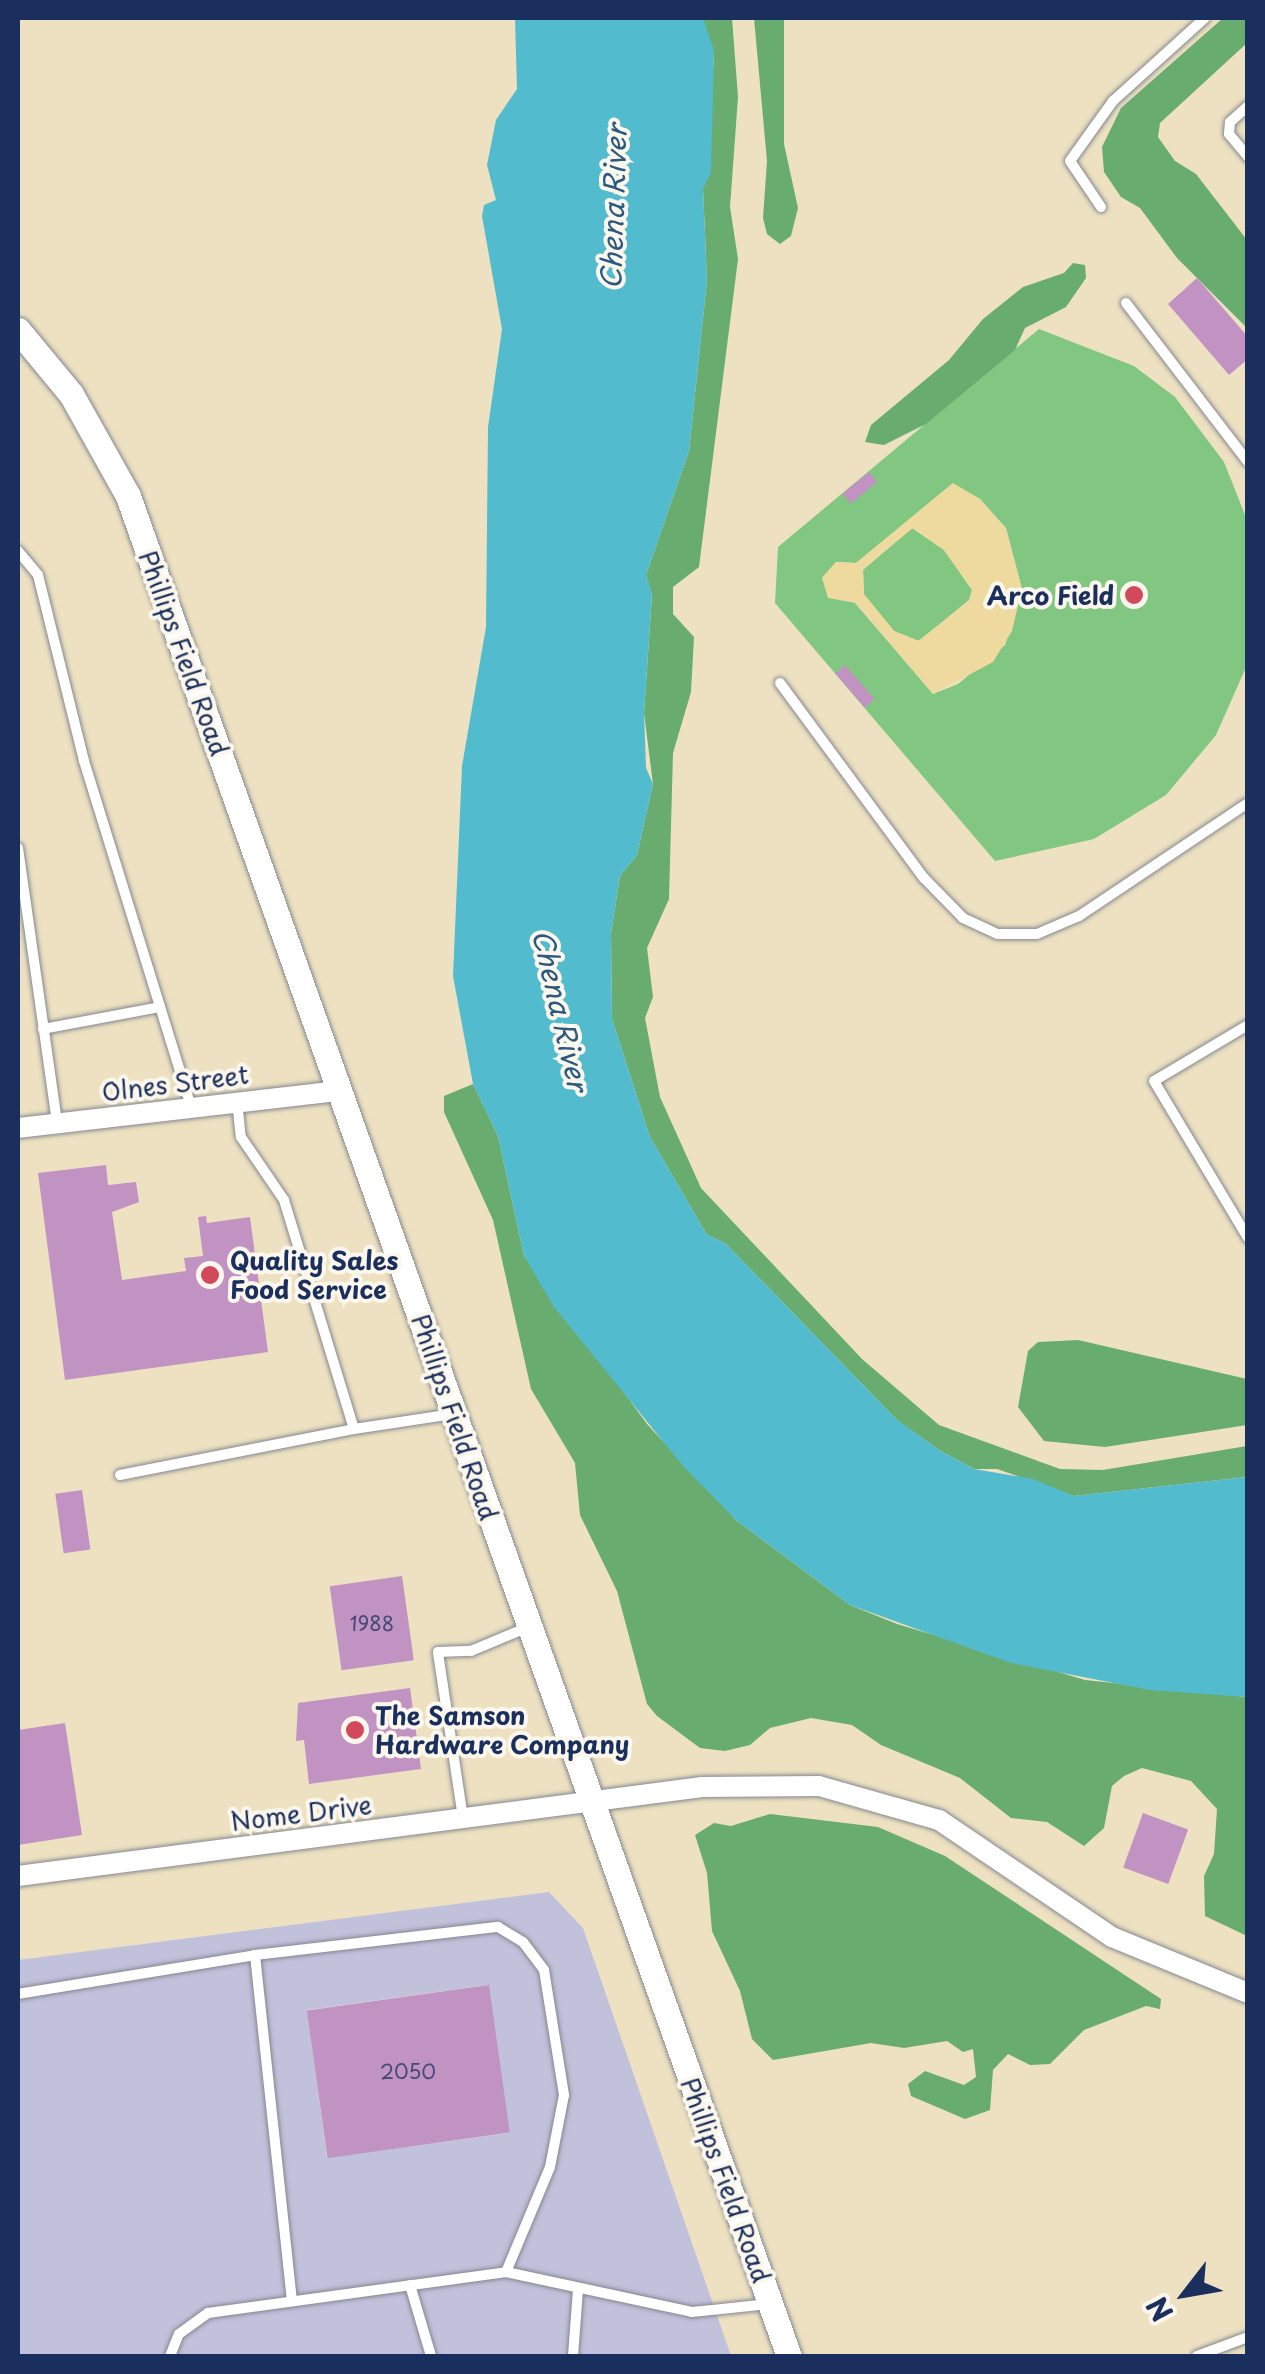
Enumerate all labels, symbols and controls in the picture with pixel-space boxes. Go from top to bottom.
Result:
water label: Chena River [593,125,633,289]
street label: Phillips Field Road [133,546,235,760]
place label: Arco Field [986,580,1114,610]
marker: Arco Field [1123,584,1145,606]
water label: Chena River [526,927,596,1093]
street label: Olnes Street [99,1059,251,1107]
place label: Quality Sales Food Service [230,1246,399,1305]
marker: Quality Sales Food Service [199,1264,221,1286]
street label: Phillips Field Road [406,1310,504,1524]
house number: 1988 [350,1611,394,1635]
place label: The Samson Hardware Company [375,1701,630,1760]
marker: The Samson Hardware Company [344,1719,366,1741]
street label: Nome Drive [228,1789,374,1837]
house number: 2050 [380,2059,436,2083]
street label: Phillips Field Road [675,2073,777,2287]
north arrow [1135,2244,1235,2344]
text: N [1135,2289,1183,2330]

